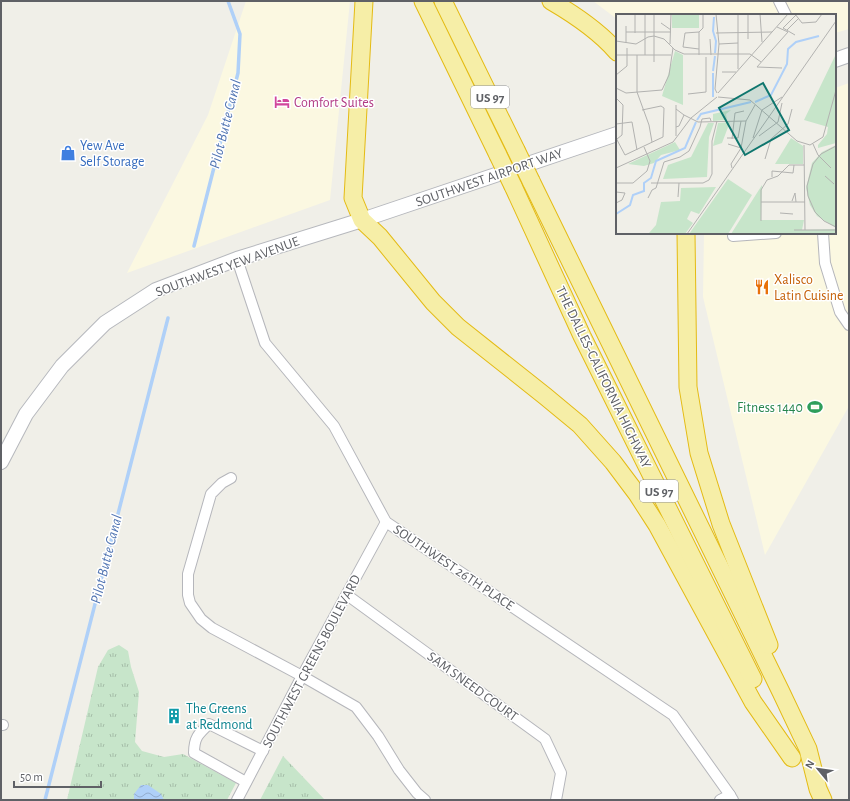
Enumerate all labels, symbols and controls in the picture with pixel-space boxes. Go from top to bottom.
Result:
inset map [616,14,836,234]
water label: Pilot Butte Canal [207,78,244,170]
road number: US 97 [471,86,509,108]
hotel icon: Comfort Suites [273,93,291,111]
place label: Comfort Suites [294,96,374,110]
place label: Yew Ave Self Storage [80,139,145,169]
shop icon: Yew Ave Self Storage [59,144,77,162]
street label: SOUTHWEST AIRPORT WAY [414,146,565,210]
street label: SOUTHWEST YEW AVENUE [154,234,301,299]
place label: Xalisco Latin Cuisine [774,273,844,303]
restaurant icon: Xalisco Latin Cuisine [753,278,771,296]
street label: THE DALLES-CALIFORNIA HIGHWAY [553,284,654,471]
sports icon: Fitness 1440 [806,398,824,416]
place label: Fitness 1440 [737,401,803,415]
road number: US 97 [640,480,678,502]
water label: Pilot Butte Canal [88,513,125,605]
street label: SOUTHWEST 26TH PLACE [391,522,516,613]
street label: SOUTHWEST GREENS BOULEVARD [260,573,364,750]
street label: SAM SNEED COURT [425,649,520,724]
place label: The Greens at Redmond [186,702,253,732]
building icon: The Greens at Redmond [165,707,183,725]
north arrow [798,749,838,789]
text: N [803,758,816,770]
scale bar [14,763,101,789]
text: 50 m [20,771,43,783]

